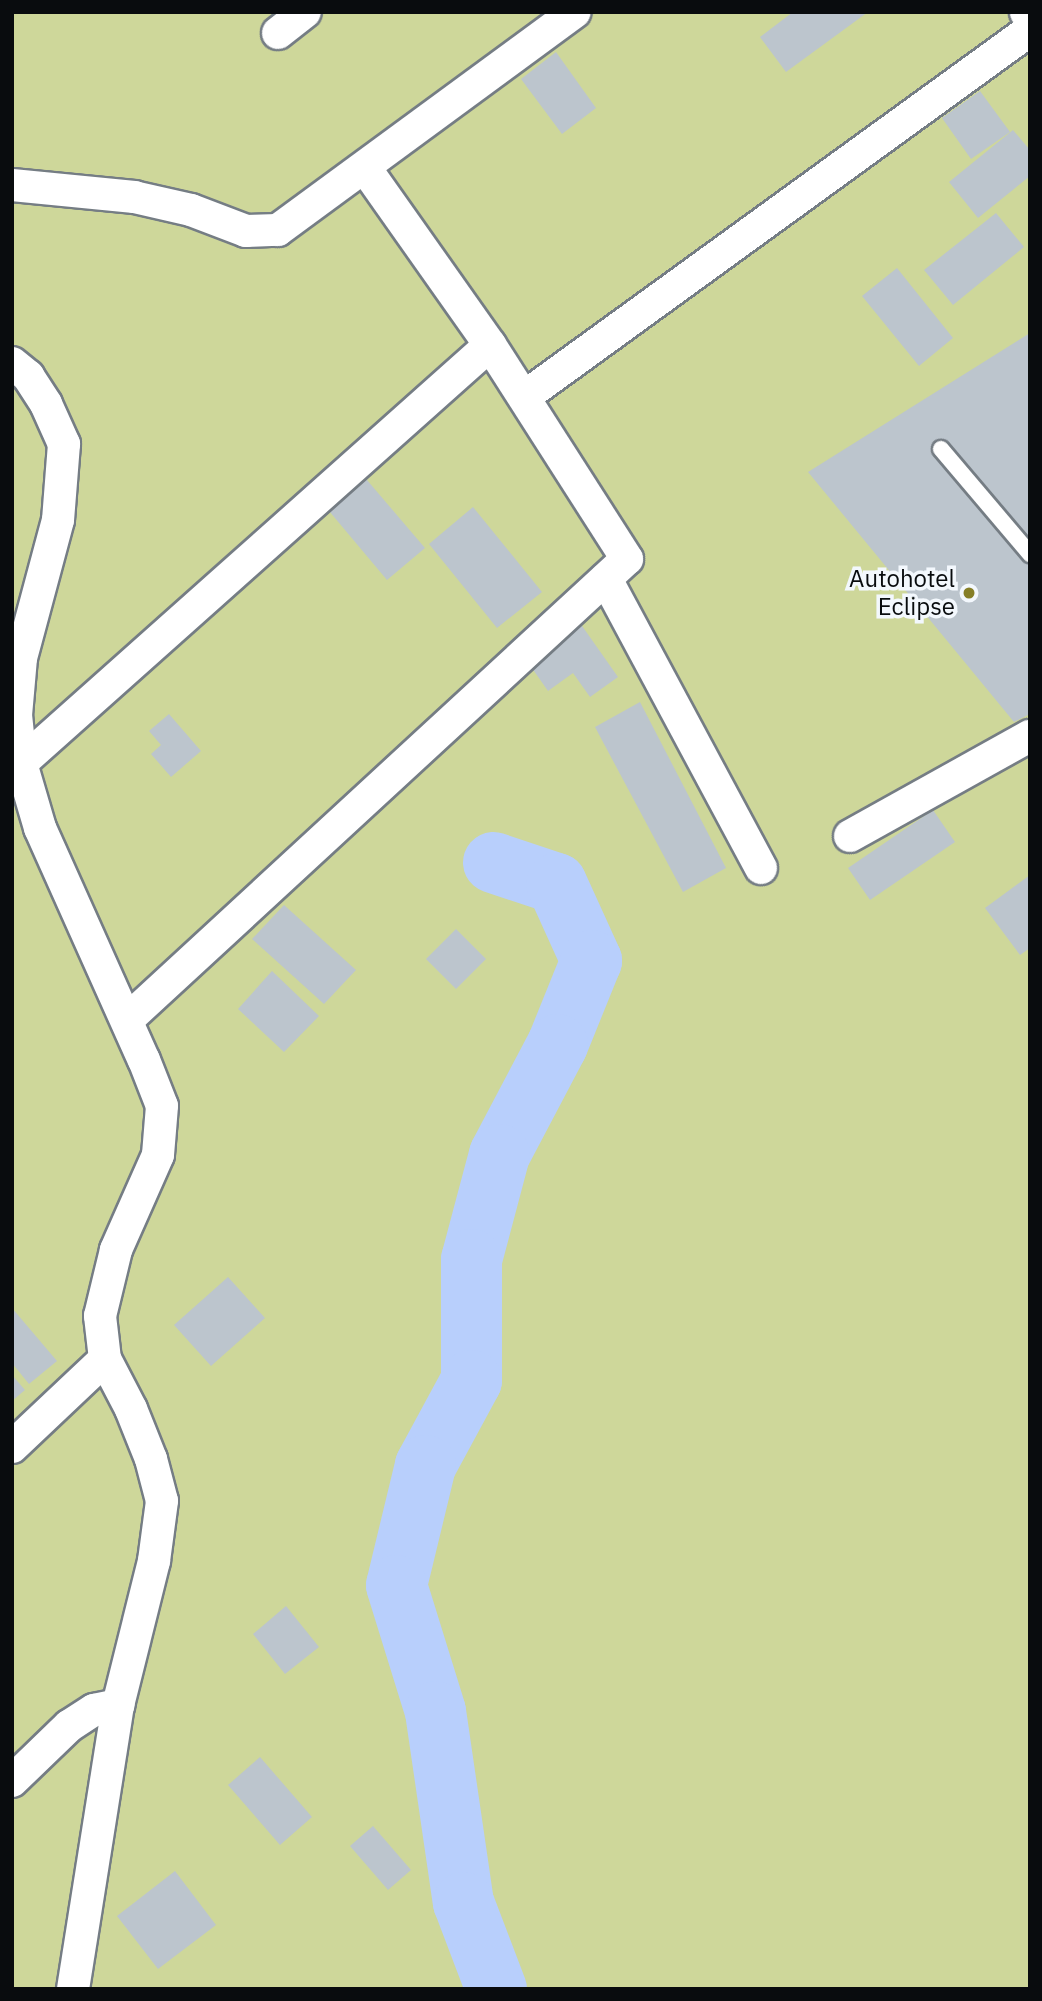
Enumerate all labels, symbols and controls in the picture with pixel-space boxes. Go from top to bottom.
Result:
place label: Autohotel Eclipse [849,565,955,621]
marker: Autohotel Eclipse [961,585,977,601]

